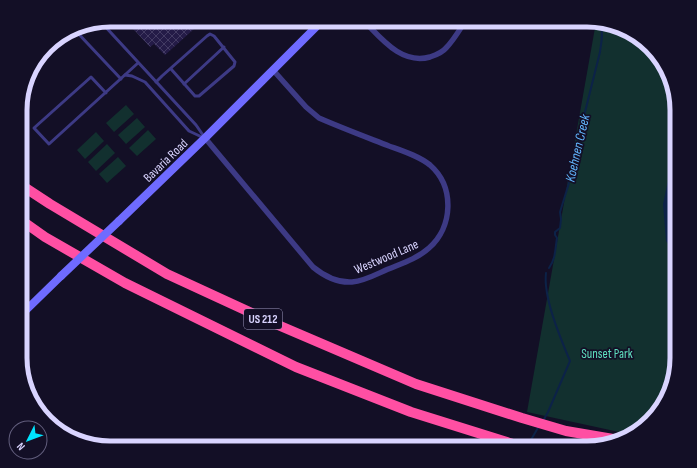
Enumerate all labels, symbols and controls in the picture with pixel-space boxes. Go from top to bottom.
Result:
water label: Koehnen Creek [561,112,594,184]
street label: Bavaria Road [140,136,191,186]
street label: Westwood Lane [352,236,421,278]
road number: US 212 [244,309,282,329]
park label: Sunset Park [581,346,633,362]
north arrow [8,420,48,460]
text: N [14,440,28,453]

